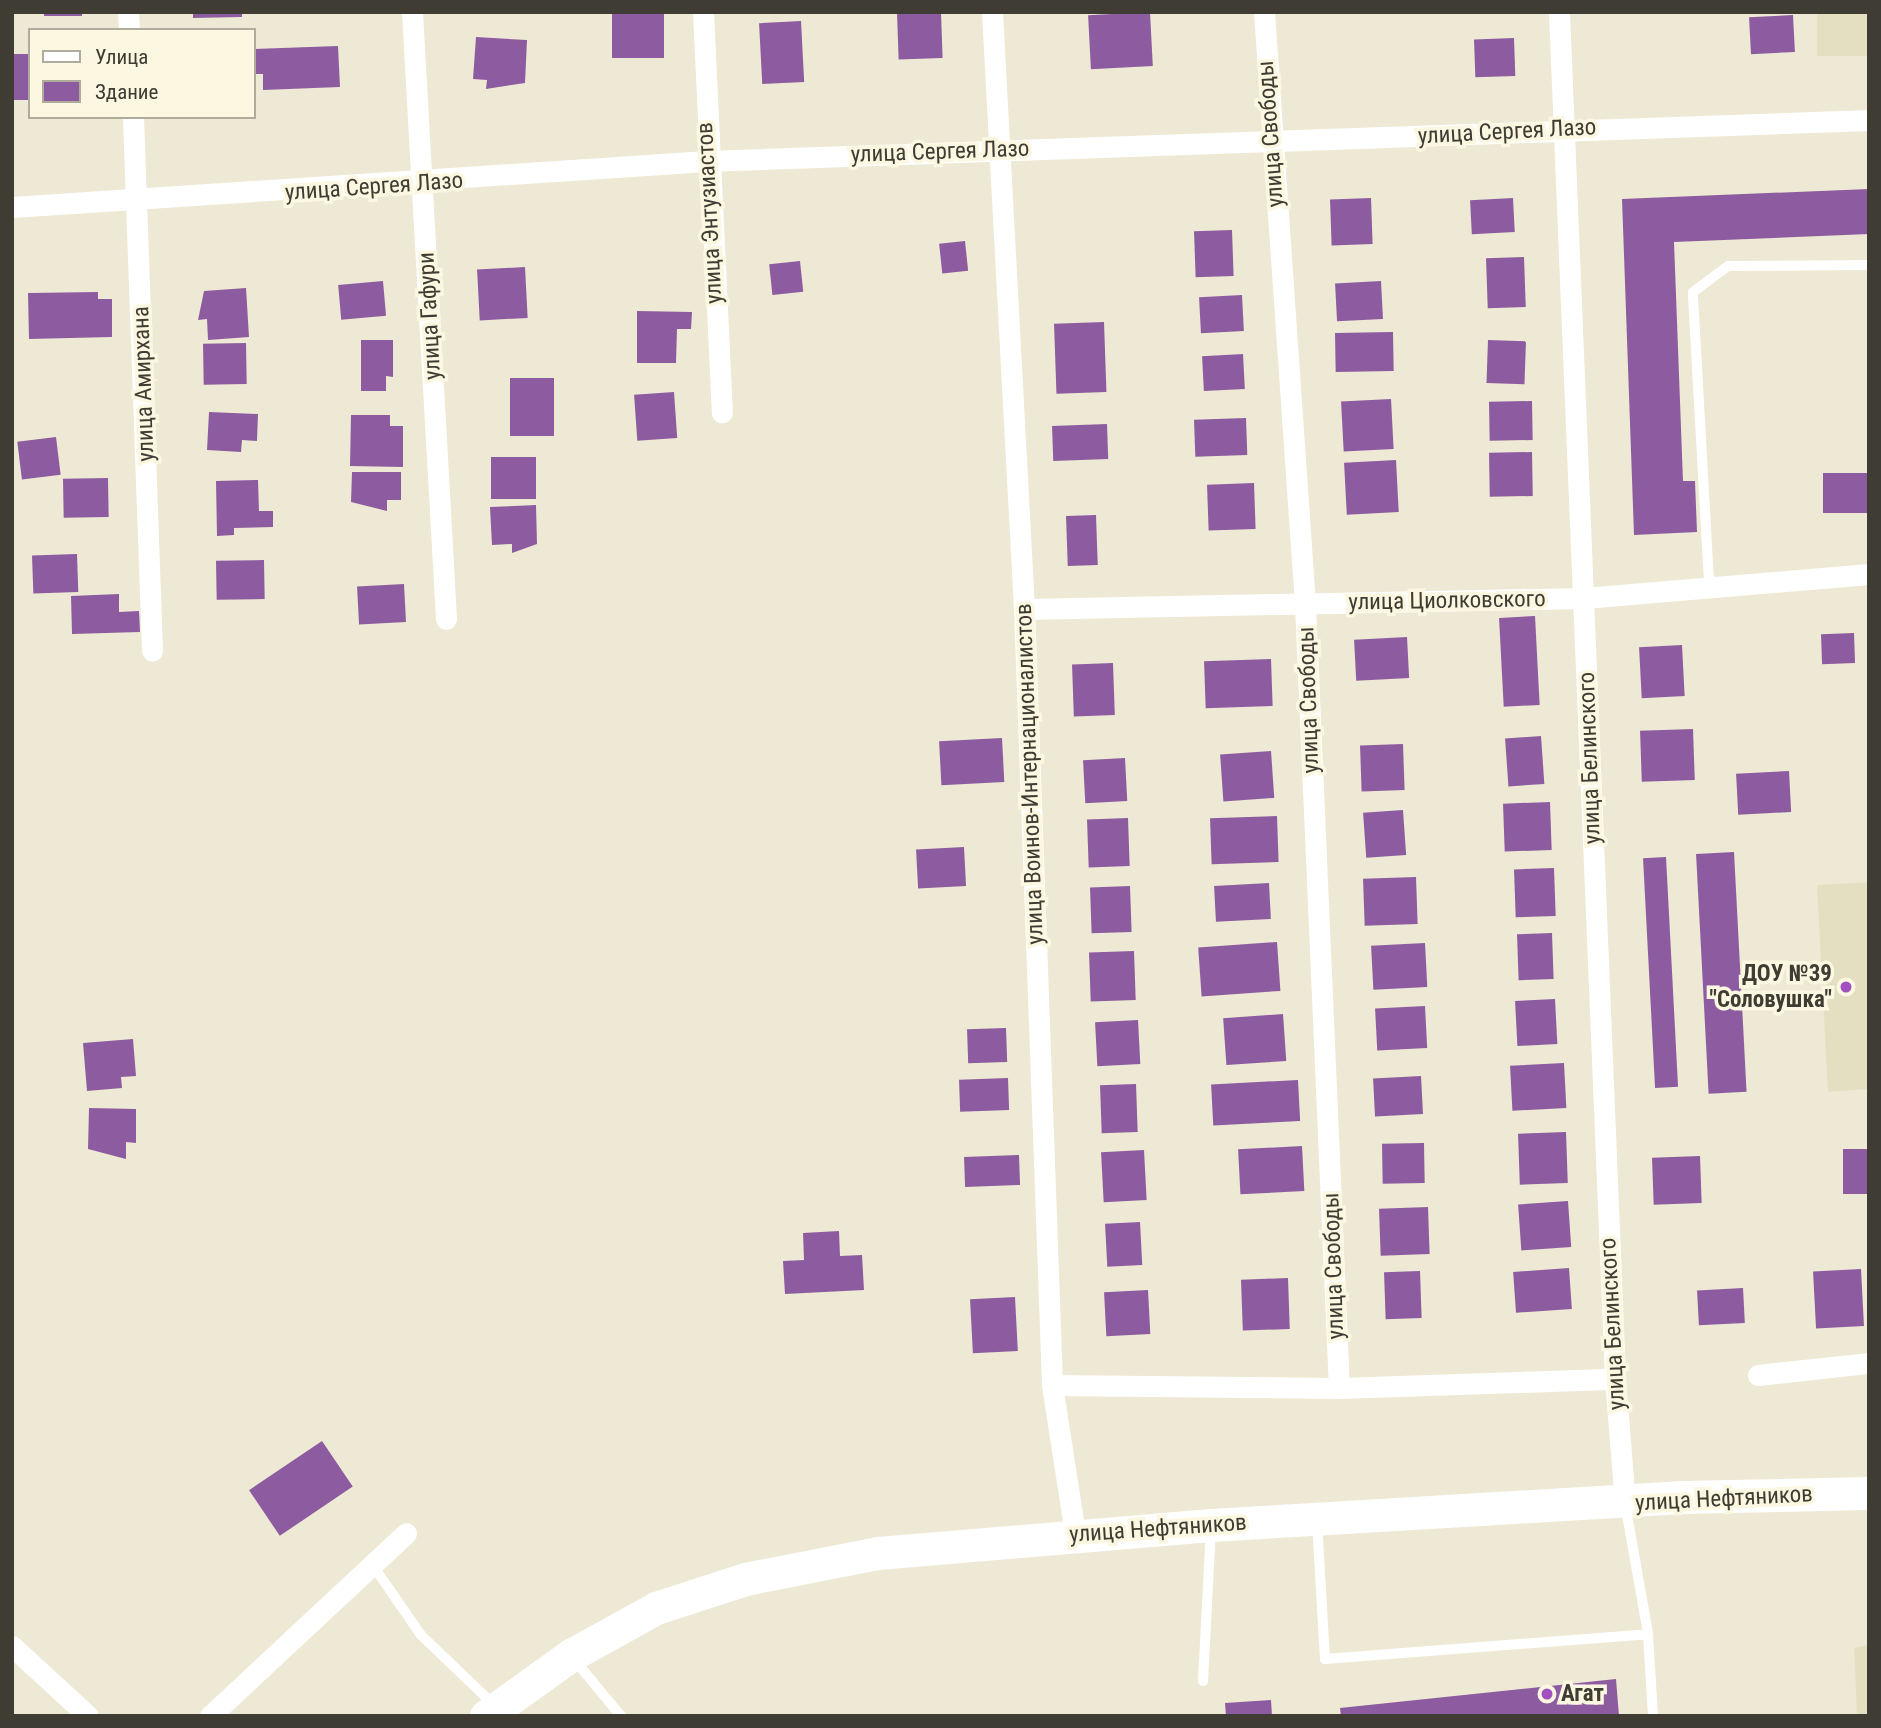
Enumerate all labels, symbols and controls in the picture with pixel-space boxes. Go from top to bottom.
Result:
legend [28,28,256,119]
text: Улица [95,45,148,69]
street label: улица Свободы [1252,60,1290,208]
text: Здание [95,80,158,104]
street label: улица Сергея Лазо [1417,114,1597,150]
street label: улица Энтузиастов [691,122,729,304]
street label: улица Сергея Лазо [850,135,1030,169]
street label: улица Сергея Лазо [284,167,464,207]
street label: улица Гафури [413,251,447,381]
street label: улица Амирхана [127,306,161,462]
street label: улица Циолковского [1348,585,1546,617]
street label: улица Воинов-Интернационалистов [1010,603,1050,945]
street label: улица Свободы [1293,626,1325,774]
street label: улица Белинского [1573,671,1607,845]
place label: ДОУ №39 "Соловушка" [1710,960,1832,1014]
marker: ДОУ №39 "Соловушка" [1838,979,1854,995]
street label: улица Свободы [1318,1192,1350,1340]
street label: улица Белинского [1595,1237,1631,1411]
street label: улица Нефтяников [1635,1481,1813,1517]
street label: улица Нефтяников [1068,1509,1248,1549]
place label: Агат [1561,1680,1604,1708]
marker: Агат [1539,1686,1555,1702]

